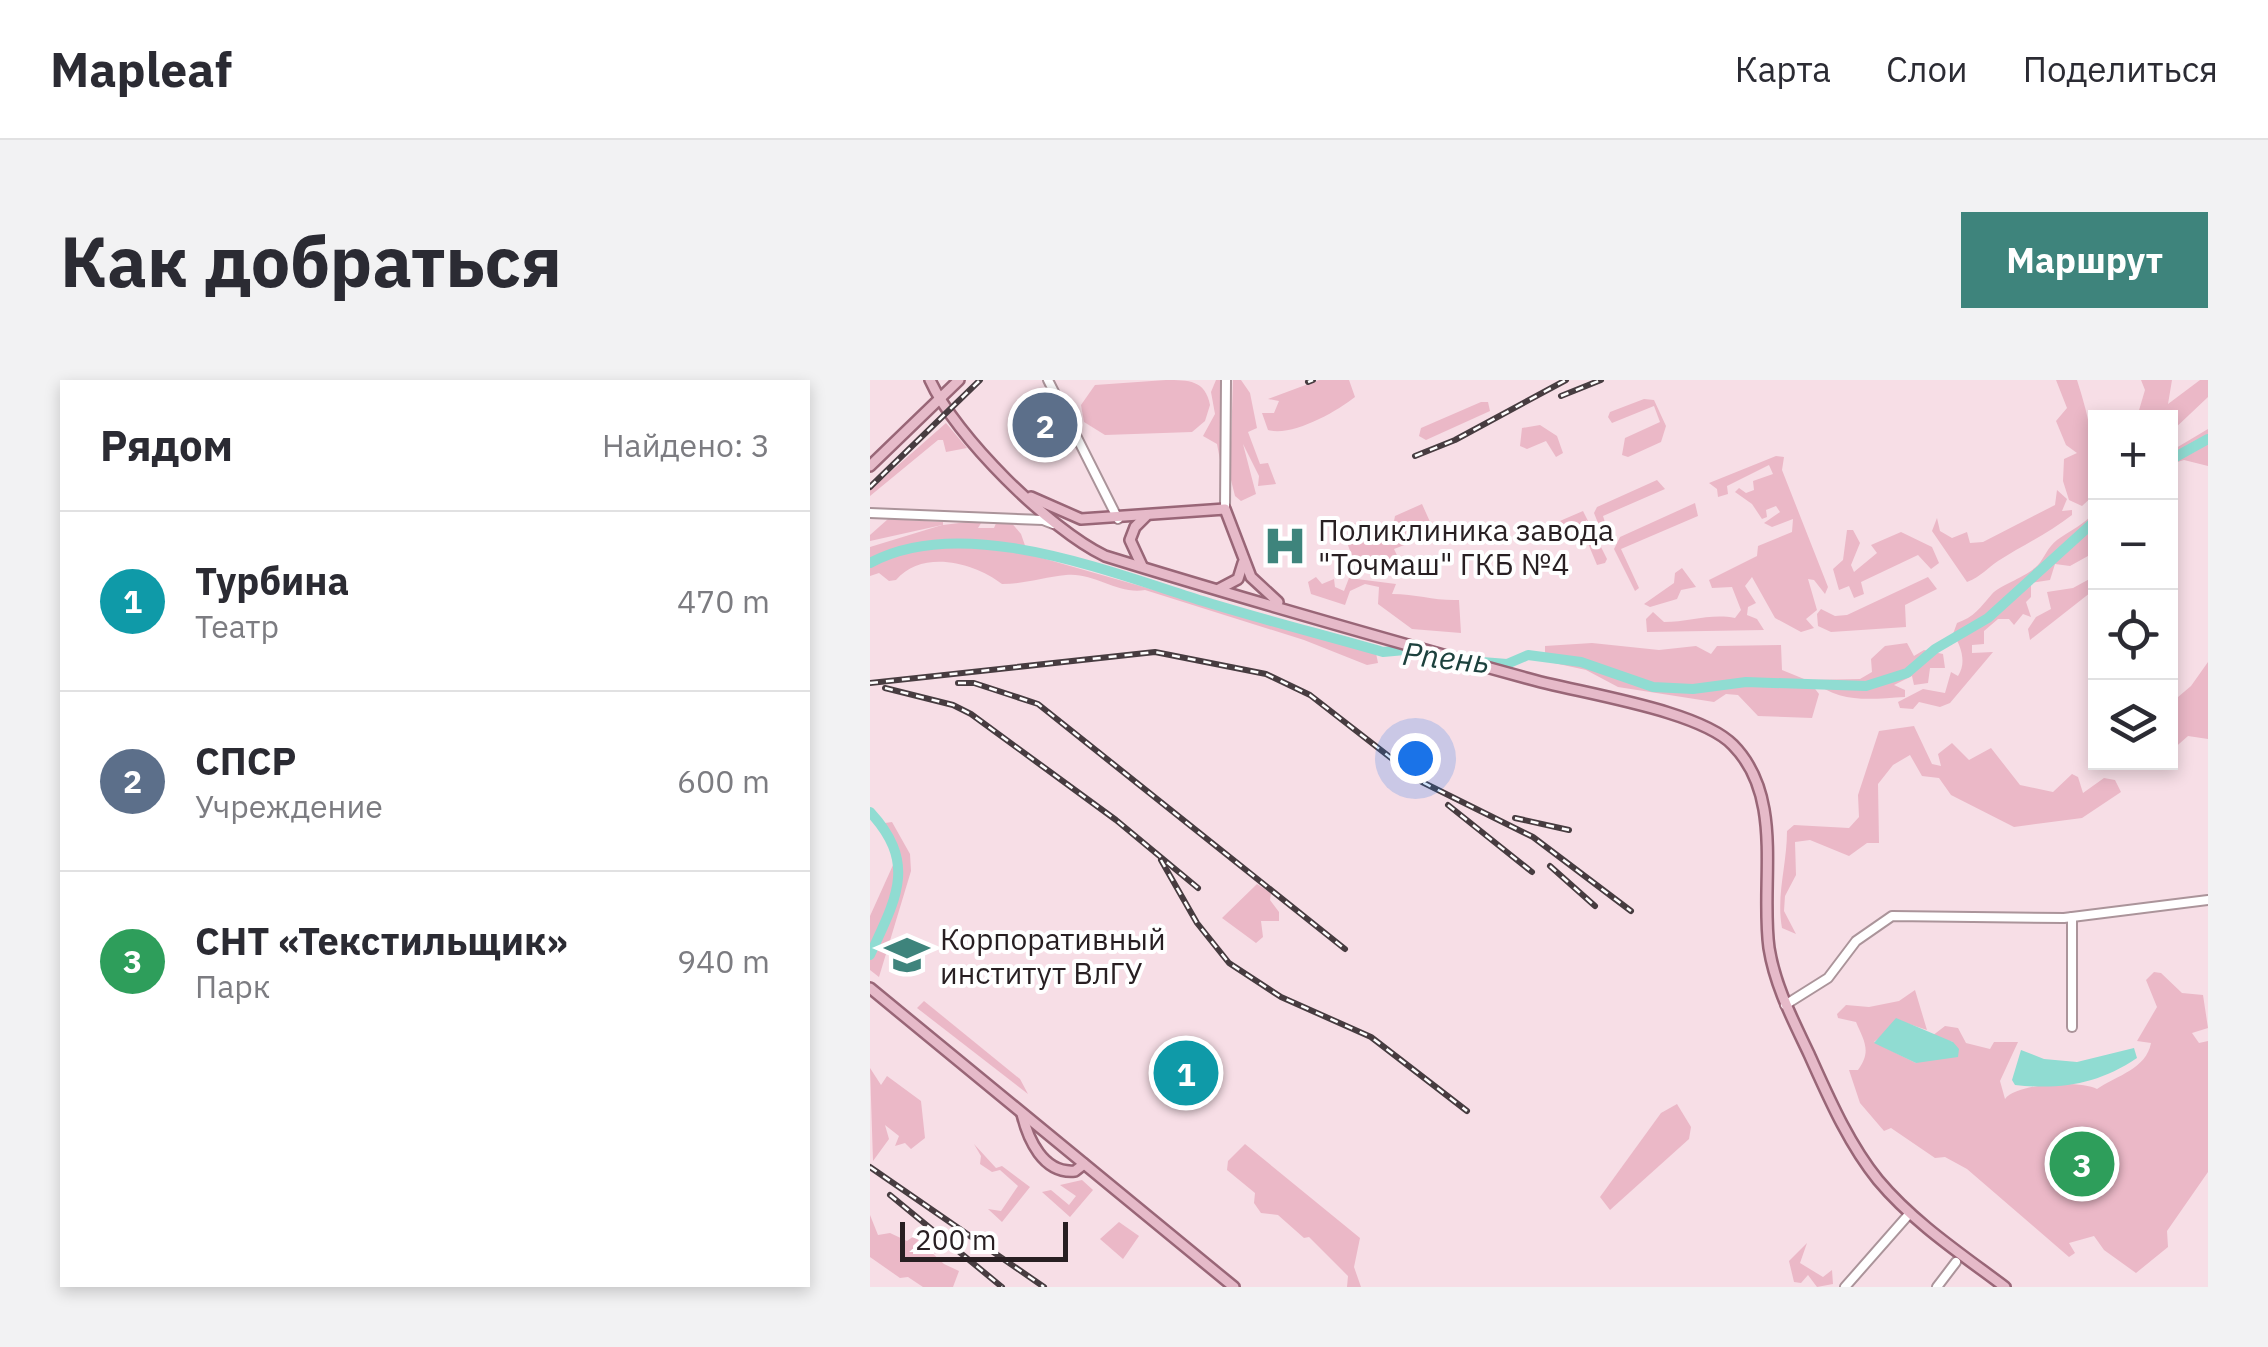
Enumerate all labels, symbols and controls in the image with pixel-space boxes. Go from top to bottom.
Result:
text: Mapleaf [50,38,232,100]
text: Карта [1735,46,1831,92]
text: Слои [1886,46,1968,92]
text: Поделиться [2023,46,2218,92]
button: Маршрут [1961,212,2208,308]
text: Как добраться [60,215,562,306]
pin: 2 [1012,388,1078,462]
map controls [2088,410,2178,770]
button: + [2088,410,2178,500]
text: Рядом [100,418,233,473]
text: Найдено: 3 [602,424,770,466]
button: − [2088,500,2178,590]
place label: Поликлиника завода "Точмаш" ГКБ №4 [1318,510,1614,583]
hospital icon: Поликлиника завода "Точмаш" ГКБ №4 [1261,522,1309,570]
text: Турбина [195,556,349,605]
text: 1 [123,580,142,622]
text: 470 m [677,580,770,622]
button: locate [2088,590,2178,680]
text: Театр [195,605,279,647]
water label: Рпень [1400,632,1492,682]
button: layers [2088,680,2178,770]
your location [1390,733,1441,784]
text: СПСР [195,736,296,785]
text: 2 [123,760,142,802]
text: 600 m [677,760,770,802]
text: Учреждение [195,785,383,827]
text: СНТ «Текстильщик» [195,916,568,965]
place label: Корпоративный институт ВлГУ [940,919,1166,992]
school or university icon: Корпоративный институт ВлГУ [883,931,931,979]
text: 3 [123,940,142,982]
text: 940 m [677,940,770,982]
text: Парк [195,965,270,1007]
pin: 1 [1154,1036,1218,1110]
pin: 3 [2050,1126,2114,1202]
scale bar [900,1217,1068,1261]
text: 200 m [915,1221,996,1258]

